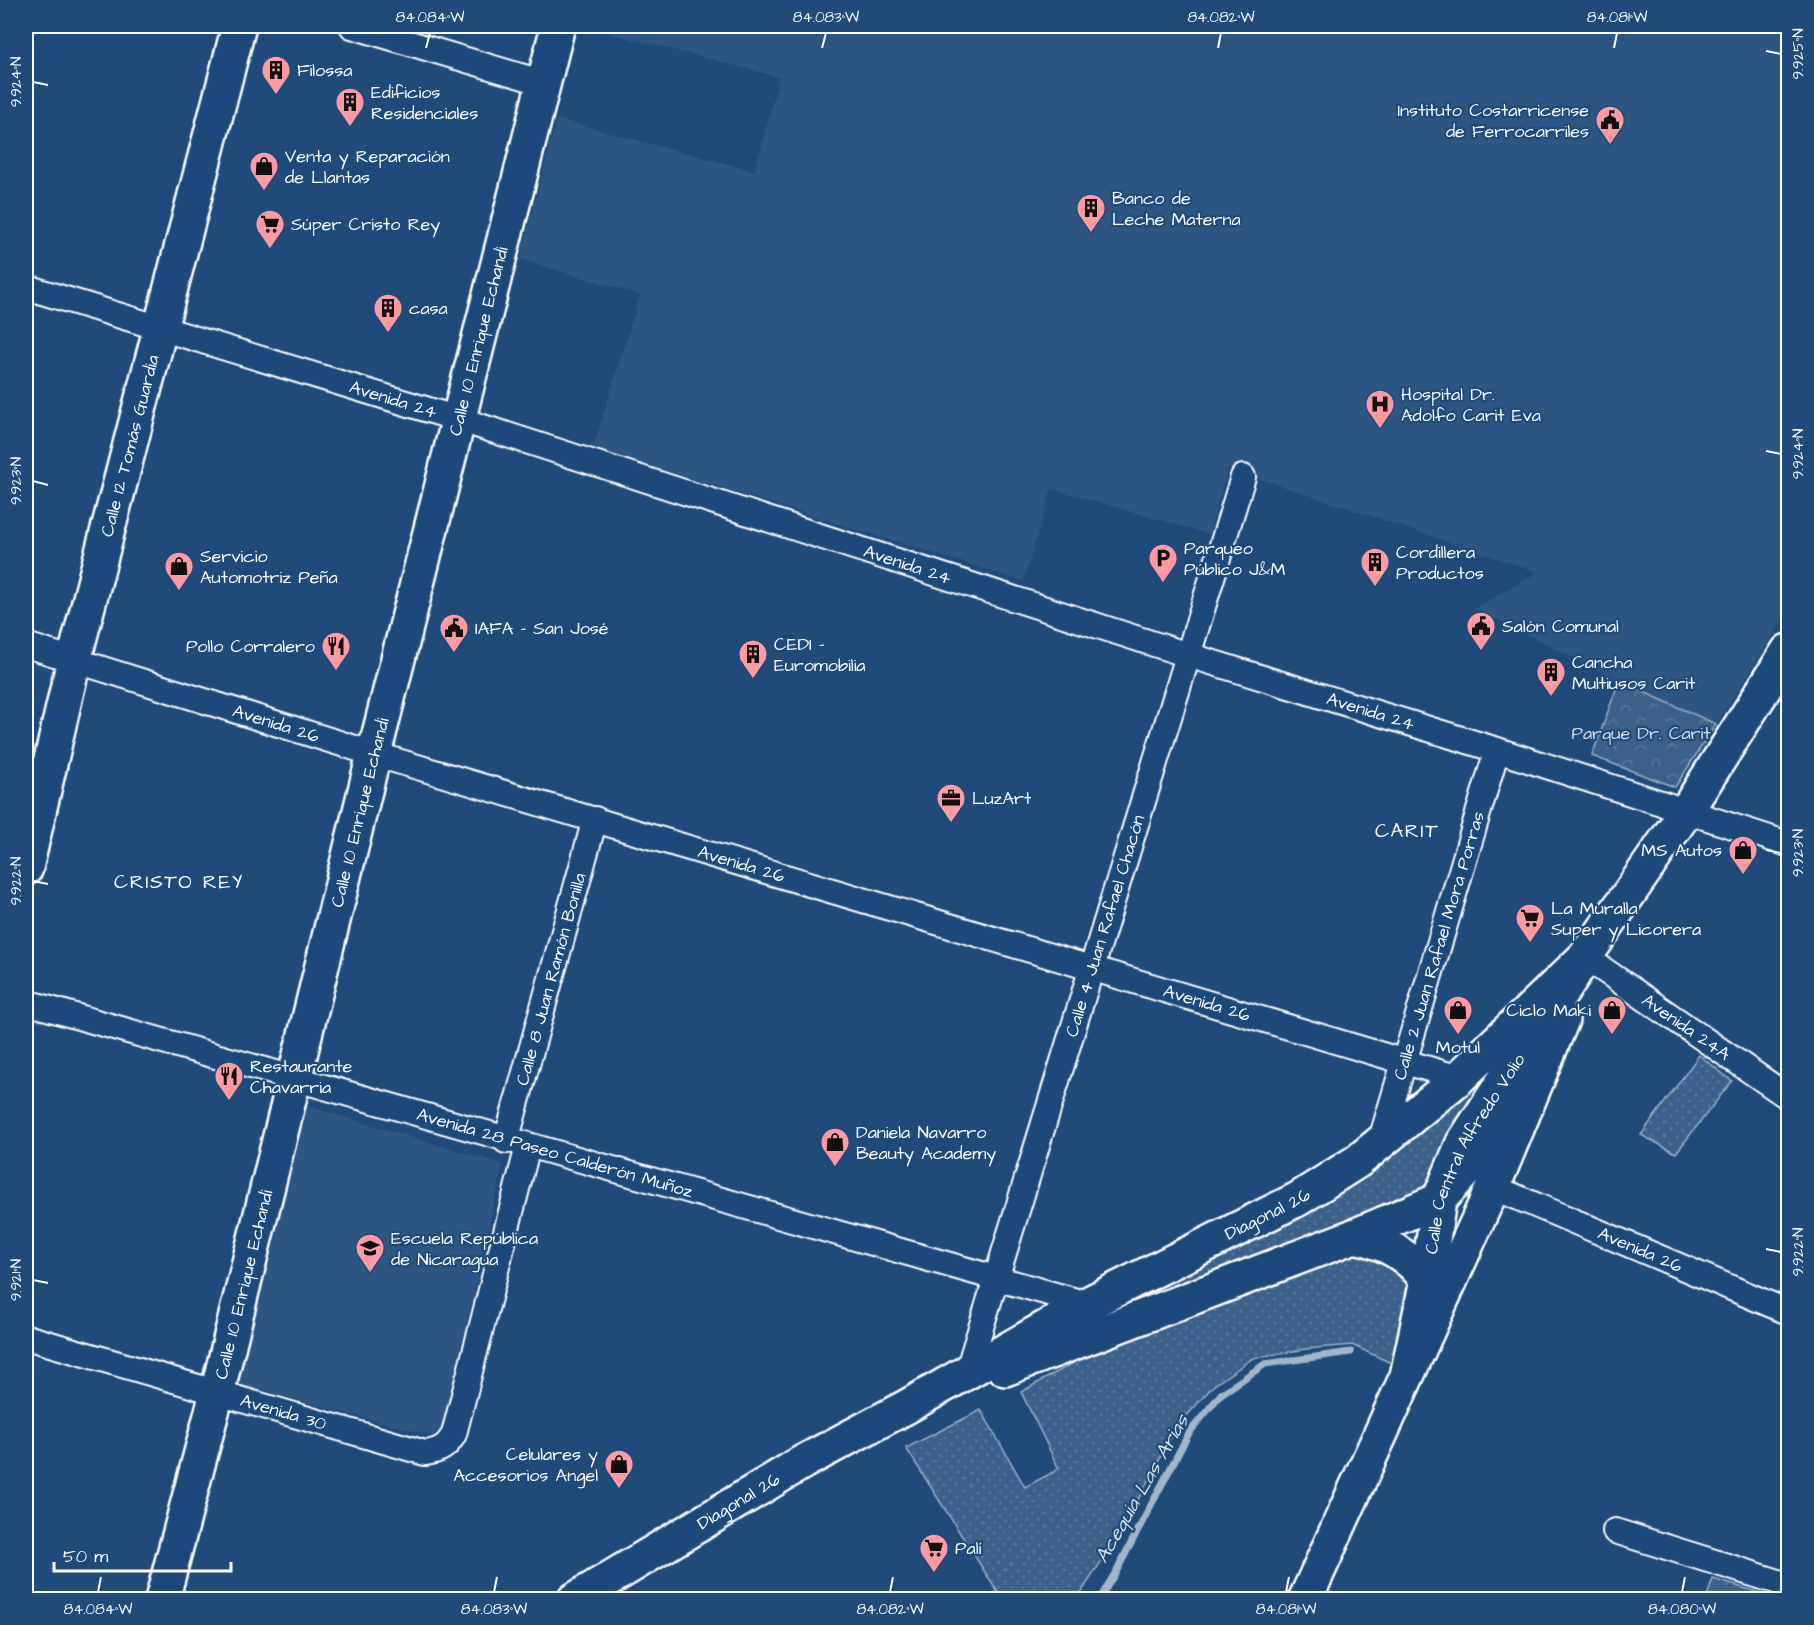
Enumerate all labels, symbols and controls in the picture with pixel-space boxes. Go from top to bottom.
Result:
text: 84.084°W [396,7,464,28]
text: 84.083°W [793,7,859,28]
text: 84.082°W [1187,7,1255,28]
text: 84.081°W [1587,7,1647,28]
text: 9.925°N [1788,28,1809,80]
building icon: Filossa [260,54,292,96]
text: 9.924°N [6,57,27,107]
place label: Filossa [297,58,352,83]
place label: Edificios Residenciales [371,80,478,126]
building icon: Edificios Residenciales [334,86,366,128]
place label: Instituto Costarricense de Ferrocarriles [1397,98,1589,144]
public building icon: Instituto Costarricense de Ferrocarriles [1594,104,1626,146]
place label: Venta y Reparación de Llantas [285,144,450,190]
shop icon: Venta y Reparación de Llantas [248,150,280,192]
place label: Banco de Leche Materna [1112,186,1241,232]
building icon: Banco de Leche Materna [1075,192,1107,234]
supermarket icon: Súper Cristo Rey [254,208,286,250]
place label: Súper Cristo Rey [291,212,440,238]
street label: Calle 10 Enrique Echandi [442,244,514,438]
building icon: casa [372,292,404,334]
place label: casa [409,296,448,321]
street label: Calle 12 Tomás Guardia [94,352,165,539]
street label: Avenida 24 [346,374,440,424]
place label: Hospital Dr. Adolfo Carit Eva [1401,382,1541,428]
hospital icon: Hospital Dr. Adolfo Carit Eva [1364,388,1396,430]
text: 9.924°N [1788,429,1809,479]
text: 9.923°N [6,457,27,505]
place label: Parqueo Público J&M [1184,536,1286,582]
street label: Avenida 24 [860,538,954,590]
place label: Cordillera Productos [1396,540,1484,586]
parking icon: Parqueo Público J&M [1147,542,1179,584]
place label: Servicio Automotriz Peña [200,544,338,590]
building icon: Cordillera Productos [1359,546,1391,588]
shop icon: Servicio Automotriz Peña [163,550,195,592]
public building icon: Salón Comunal [1465,610,1497,652]
public building icon: IAFA - San José [438,612,470,654]
place label: Salón Comunal [1502,614,1619,639]
place label: IAFA - San José [475,616,609,641]
restaurant icon: Pollo Corralero [320,630,352,672]
place label: CEDI - Euromobilia [774,632,866,678]
place label: Pollo Corralero [186,634,315,659]
building icon: CEDI - Euromobilia [737,638,769,680]
place label: Cancha Multiusos Carit [1572,650,1696,696]
building icon: Cancha Multiusos Carit [1535,656,1567,698]
street label: Avenida 24 [1324,686,1418,736]
street label: Avenida 26 [230,698,323,749]
street label: Calle 10 Enrique Echandi [324,715,395,910]
park label: Parque Dr. Carit [1571,721,1711,746]
office icon: LuzArt [935,782,967,824]
place label: LuzArt [972,786,1032,811]
street label: Calle 2 Juan Rafael Mora Porras [1387,808,1491,1083]
street label: Calle 4 Juan Rafael Chacón [1059,812,1151,1040]
district label: CARIT [1375,817,1439,845]
text: 9.923°N [1788,829,1809,877]
shop icon: MS Autos [1727,834,1759,876]
place label: MS Autos [1641,838,1722,863]
street label: Avenida 26 [695,839,788,888]
text: 9.922°N [6,856,27,906]
district label: CRISTO REY [114,868,244,896]
street label: Calle 8 Juan Ramón Bonilla [509,870,592,1088]
place label: La Muralla Super y Licorera [1551,896,1701,943]
supermarket icon: La Muralla Super y Licorera [1514,902,1546,944]
street label: Avenida 26 [1160,978,1253,1028]
street label: Avenida 24A [1637,988,1736,1066]
shop icon: Motul [1442,994,1474,1036]
shop icon: Ciclo Maki [1596,994,1628,1036]
place label: Ciclo Maki [1506,998,1591,1023]
place label: Motul [1436,1035,1480,1060]
street label: Calle Central Alfredo Volio [1419,1049,1531,1256]
place label: Restaurante Chavarria [250,1054,353,1100]
restaurant icon: Restaurante Chavarria [213,1060,245,1102]
street label: Avenida 28 Paseo Calderón Muñoz [414,1101,696,1204]
place label: Daniela Navarro Beauty Academy [856,1120,996,1167]
shop icon: Daniela Navarro Beauty Academy [819,1126,851,1168]
street label: Diagonal 26 [1220,1182,1315,1246]
street label: Calle 10 Enrique Echandi [208,1187,279,1382]
street label: Avenida 26 [1594,1220,1686,1278]
place label: Escuela República de Nicaragua [391,1226,538,1273]
text: 9.922°N [1788,1227,1809,1277]
school or university icon: Escuela República de Nicaragua [354,1232,386,1274]
text: 9.921°N [6,1259,27,1301]
street label: Avenida 30 [237,1387,329,1436]
water label: Acequia Las Arias [1088,1409,1196,1568]
place label: Celulares y Accesorios Angel [453,1442,598,1489]
shop icon: Celulares y Accesorios Angel [603,1448,635,1490]
street label: Diagonal 26 [692,1466,785,1536]
supermarket icon: Palí [918,1532,950,1574]
scale bar [54,1535,231,1573]
place label: Palí [955,1536,981,1561]
text: 50 m [63,1544,108,1569]
text: 84.084°W [64,1599,132,1620]
text: 84.083°W [461,1599,527,1620]
text: 84.082°W [856,1599,924,1620]
text: 84.081°W [1256,1599,1316,1620]
text: 84.080°W [1648,1599,1716,1620]

